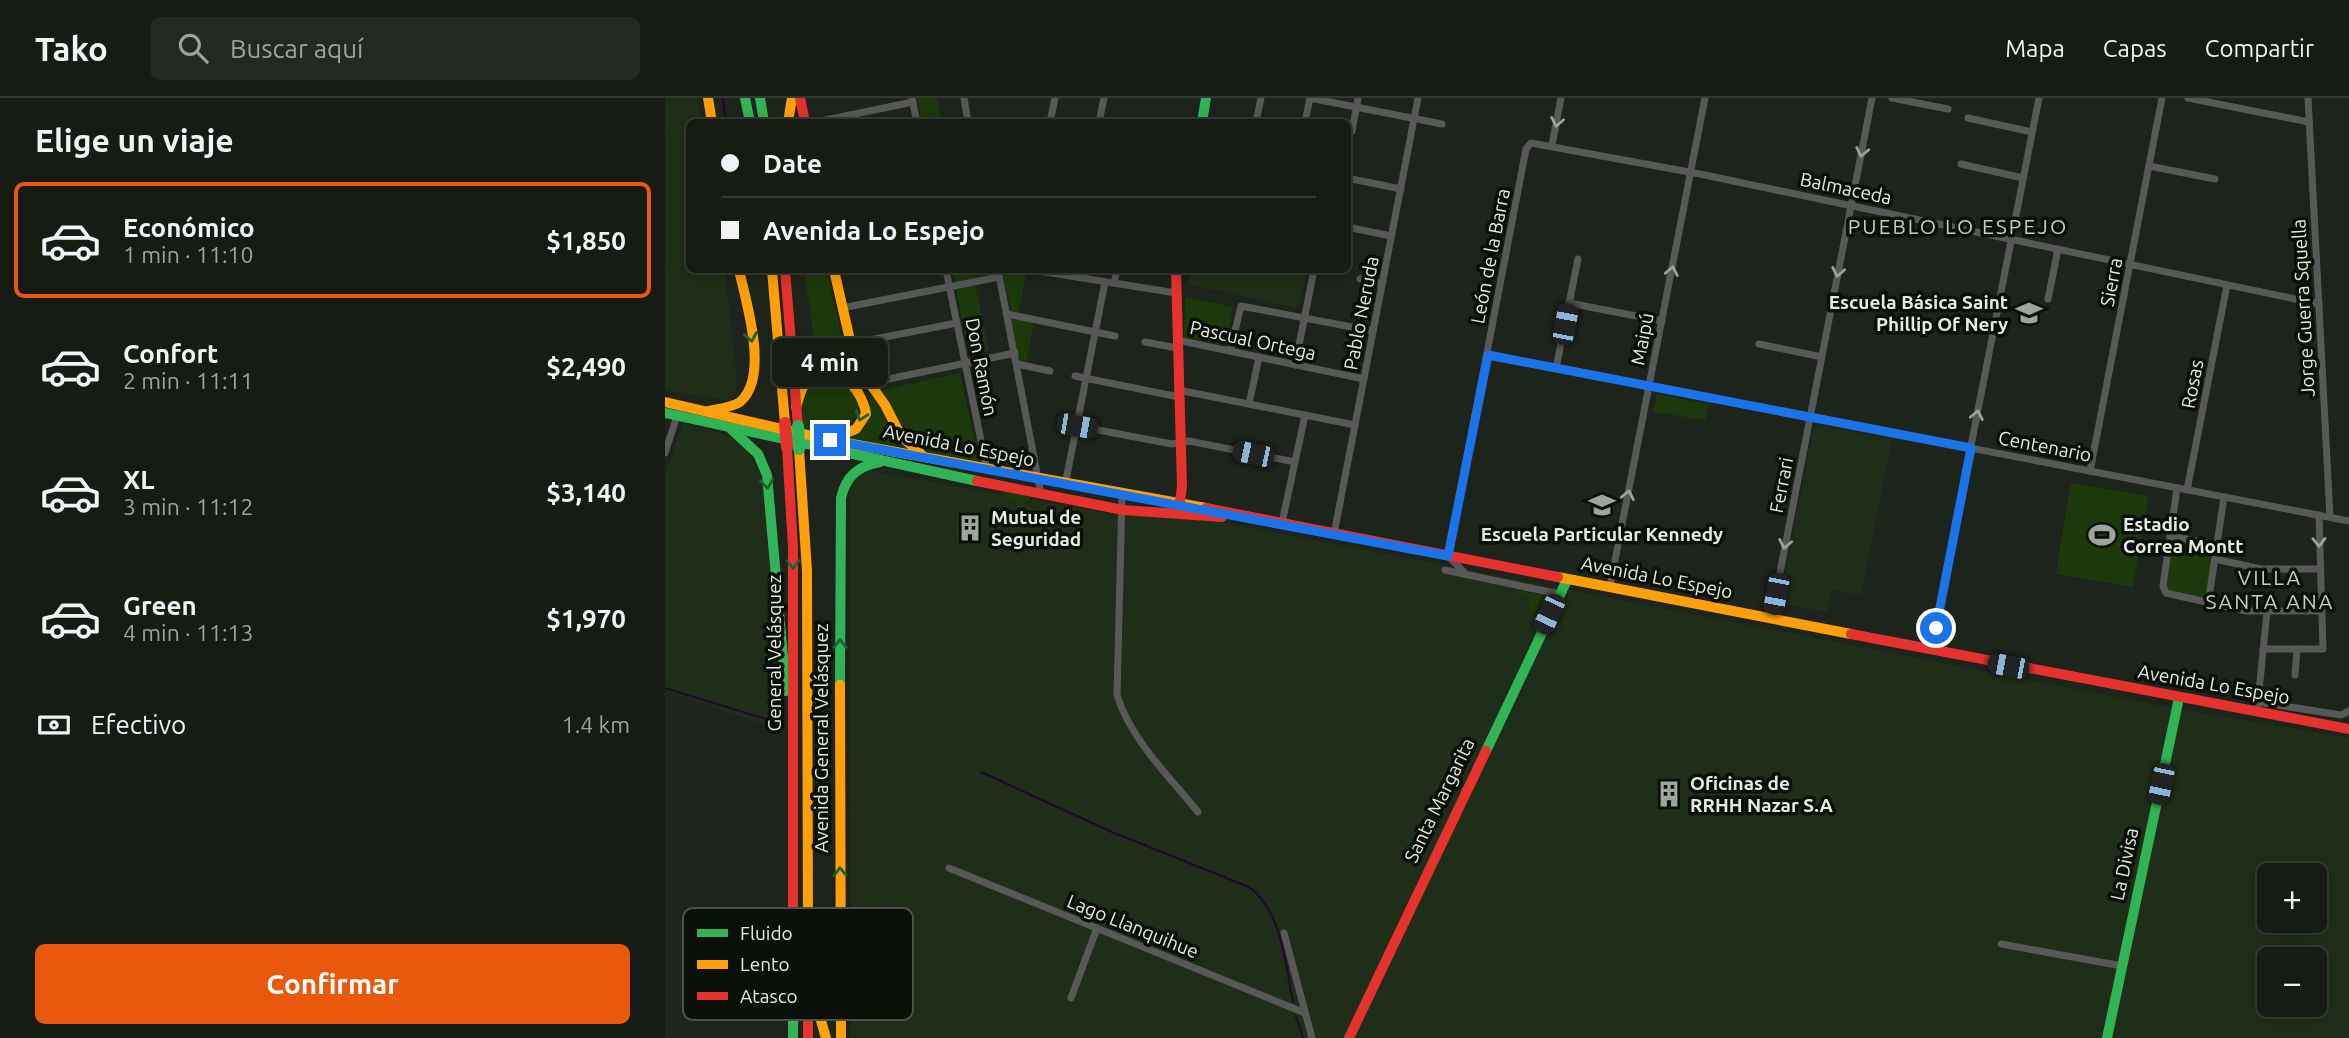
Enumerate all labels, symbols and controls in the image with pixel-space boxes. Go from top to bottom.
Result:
search box [150,17,640,80]
icon: search [174,29,212,67]
text: Tako [35,30,108,67]
text: Buscar aquí [230,34,363,63]
text: Mapa [2005,35,2065,62]
text: Capas [2103,35,2167,62]
text: Compartir [2205,35,2314,62]
one-way arrow [1550,116,1565,128]
text: Elige un viaje [35,122,234,158]
one-way arrow [1855,146,1870,158]
text: Date [763,149,822,178]
street label: Balmaceda [1798,168,1894,208]
street label: León de la Barra [1466,186,1514,326]
icon: car [39,209,102,272]
text: Económico [123,213,255,242]
district label: PUEBLO LO ESPEJO [1848,214,2068,238]
text: Avenida Lo Espejo [763,216,985,245]
street label: Jorge Guerra Squella [2287,219,2319,397]
text: $1,850 [546,226,626,255]
text: 1 min · 11:10 [123,242,254,267]
street label: Pablo Neruda [1339,254,1383,372]
street label: Sierra [2096,256,2126,308]
one-way arrow [1663,265,1678,277]
one-way arrow [1832,266,1847,278]
place label: Escuela Básica Saint Phillip Of Nery [1829,291,2008,335]
school or university icon: Escuela Básica Saint Phillip Of Nery [2014,298,2044,328]
car [1551,301,1580,347]
street label: Maipú [1626,311,1658,367]
street label: Don Ramón [962,316,1002,418]
street label: Pascual Ortega [1188,316,1318,364]
one-way arrow [742,331,757,343]
icon: car [39,335,102,398]
callout: 4 min [772,338,888,388]
text: Confort [123,339,218,368]
text: 4 min [801,350,859,375]
text: $2,490 [546,352,626,381]
street label: Rosas [2177,358,2207,410]
text: 2 min · 11:11 [123,368,254,393]
one-way arrow [1969,409,1984,421]
one-way arrow [855,410,869,422]
car [1055,412,1100,440]
street label: Avenida Lo Espejo [881,420,1037,470]
route end [814,424,846,456]
street label: Centenario [1997,426,2093,466]
car [1231,439,1276,469]
street label: Ferrari [1765,455,1797,515]
icon: car [39,461,102,524]
text: XL [123,465,154,494]
text: $3,140 [546,478,626,507]
one-way arrow [760,478,775,490]
one-way arrow [1619,489,1634,501]
school or university icon: Escuela Particular Kennedy [1587,490,1617,520]
text: 3 min · 11:12 [123,494,254,519]
place label: Mutual de Seguridad [991,506,1081,550]
building icon: Mutual de Seguridad [955,513,985,543]
place label: Estadio Correa Montt [2123,513,2243,557]
sports icon: Estadio Correa Montt [2087,520,2117,550]
place label: Escuela Particular Kennedy [1481,523,1723,545]
one-way arrow [2311,537,2327,547]
one-way arrow [1779,538,1794,550]
street label: Avenida Lo Espejo [1579,552,1735,602]
one-way arrow [785,560,801,570]
district label: VILLA SANTA ANA [2206,565,2334,613]
car [1762,571,1791,617]
street label: General Velásquez [763,574,785,731]
icon: car [39,587,102,650]
text: Green [123,591,197,620]
car [1531,591,1568,637]
text: $1,970 [546,604,626,633]
route start [1920,612,1952,644]
text: 4 min · 11:13 [123,620,254,645]
street label: Avenida General Velásquez [810,623,832,853]
one-way arrow [832,639,848,649]
car [1986,652,2031,680]
street label: Avenida Lo Espejo [2136,660,2292,708]
icon: cash [35,706,73,744]
text: Efectivo [91,710,186,739]
text: 1.4 km [562,712,630,737]
street label: Santa Margarita [1399,734,1479,866]
car [2147,761,2176,807]
place label: Oficinas de RRHH Nazar S.A [1690,772,1833,816]
building icon: Oficinas de RRHH Nazar S.A [1654,779,1684,809]
street label: La Divisa [2106,826,2142,902]
map controls [2257,863,2327,1017]
button: + [2257,863,2327,933]
one-way arrow [832,866,848,877]
street label: Lago Llanquihue [1064,890,1202,962]
legend [683,908,913,1020]
text: Fluido [740,922,793,944]
button: Confirmar [35,944,630,1024]
button: − [2257,947,2327,1017]
text: Lento [740,953,790,975]
text: Atasco [740,985,798,1007]

